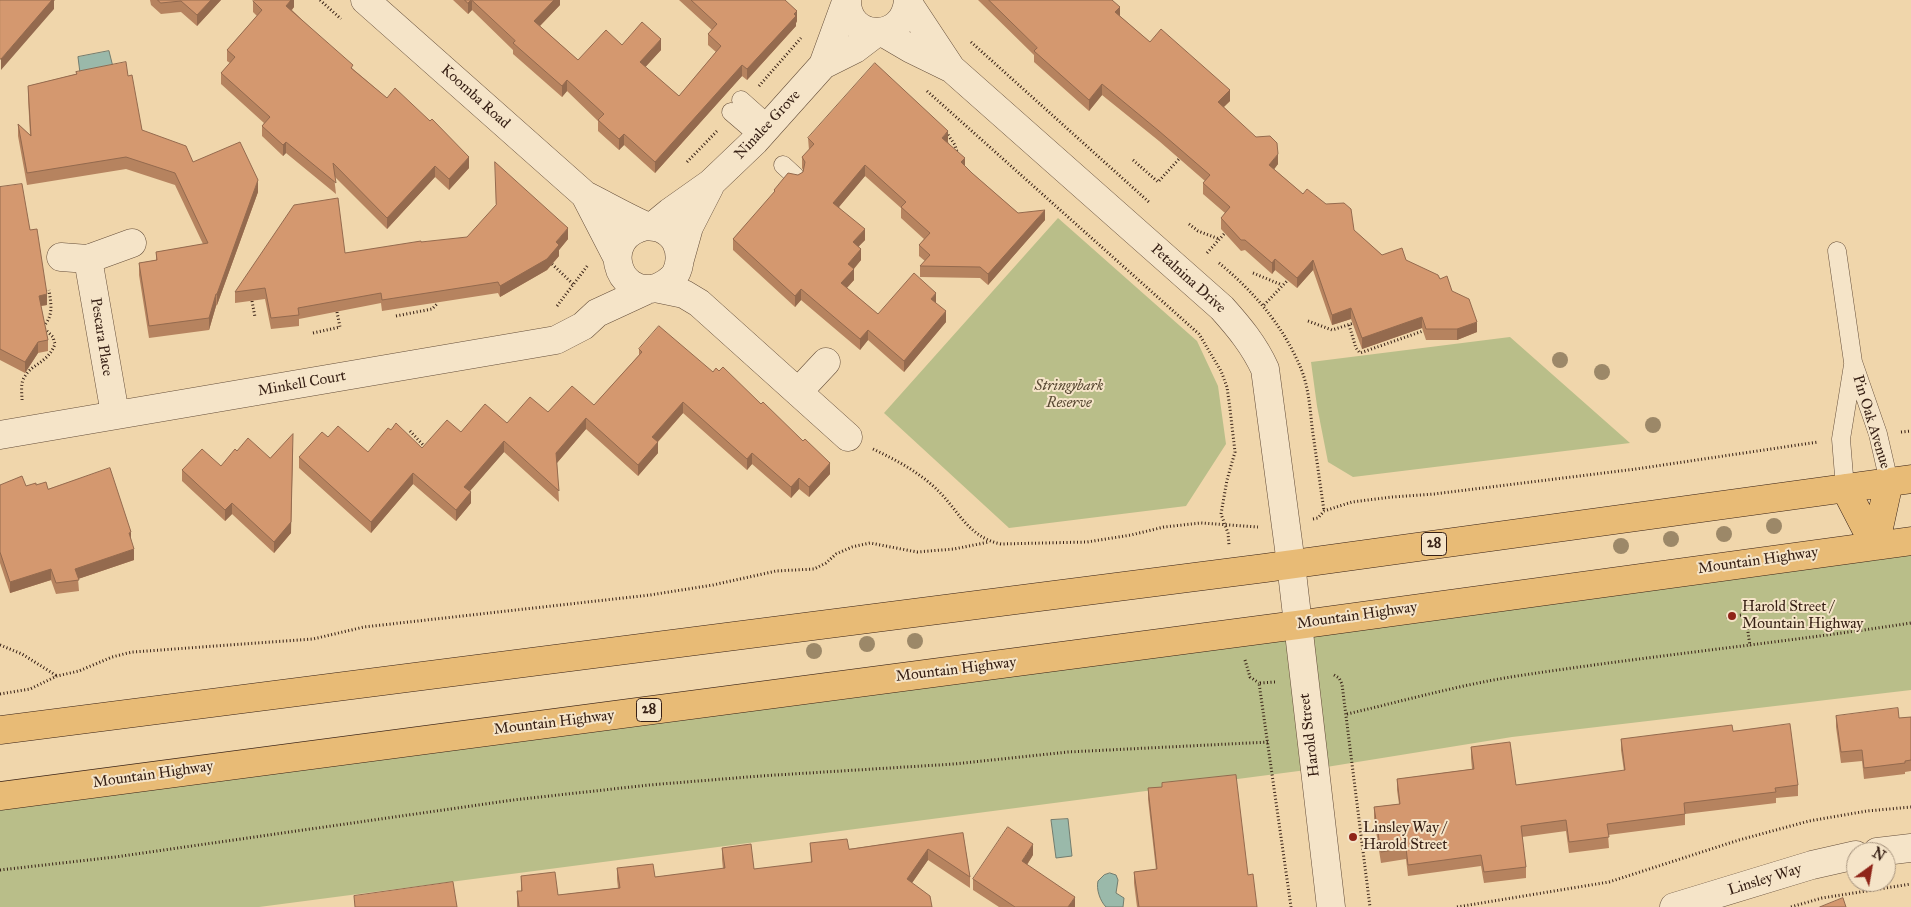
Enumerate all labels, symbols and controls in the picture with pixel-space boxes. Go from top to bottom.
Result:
street label: Koomba Road [437,61,513,133]
street label: Ninalee Grove [731,87,805,163]
street label: Petalnina Drive [1147,241,1229,317]
street label: Pescara Place [86,296,116,378]
street label: Minkell Court [257,367,347,401]
street label: Pin Oak Avenue [1848,373,1894,471]
park label: Stringybark Reserve [1034,377,1104,412]
road number: 28 [1422,532,1446,556]
street label: Mountain Highway [1697,544,1819,578]
place label: Harold Street / Mountain Highway [1742,598,1863,633]
street label: Mountain Highway [1296,599,1418,633]
marker: Harold Street / Mountain Highway [1726,610,1738,622]
street label: Mountain Highway [895,654,1017,686]
street label: Harold Street [1296,692,1324,778]
road number: 28 [636,698,662,722]
street label: Mountain Highway [493,707,615,739]
street label: Mountain Highway [92,758,214,792]
place label: Linsley Way / Harold Street [1363,819,1448,854]
marker: Linsley Way / Harold Street [1347,831,1359,843]
north arrow [1846,842,1896,892]
text: N [1869,844,1888,865]
street label: Linsley Way [1726,860,1804,900]

